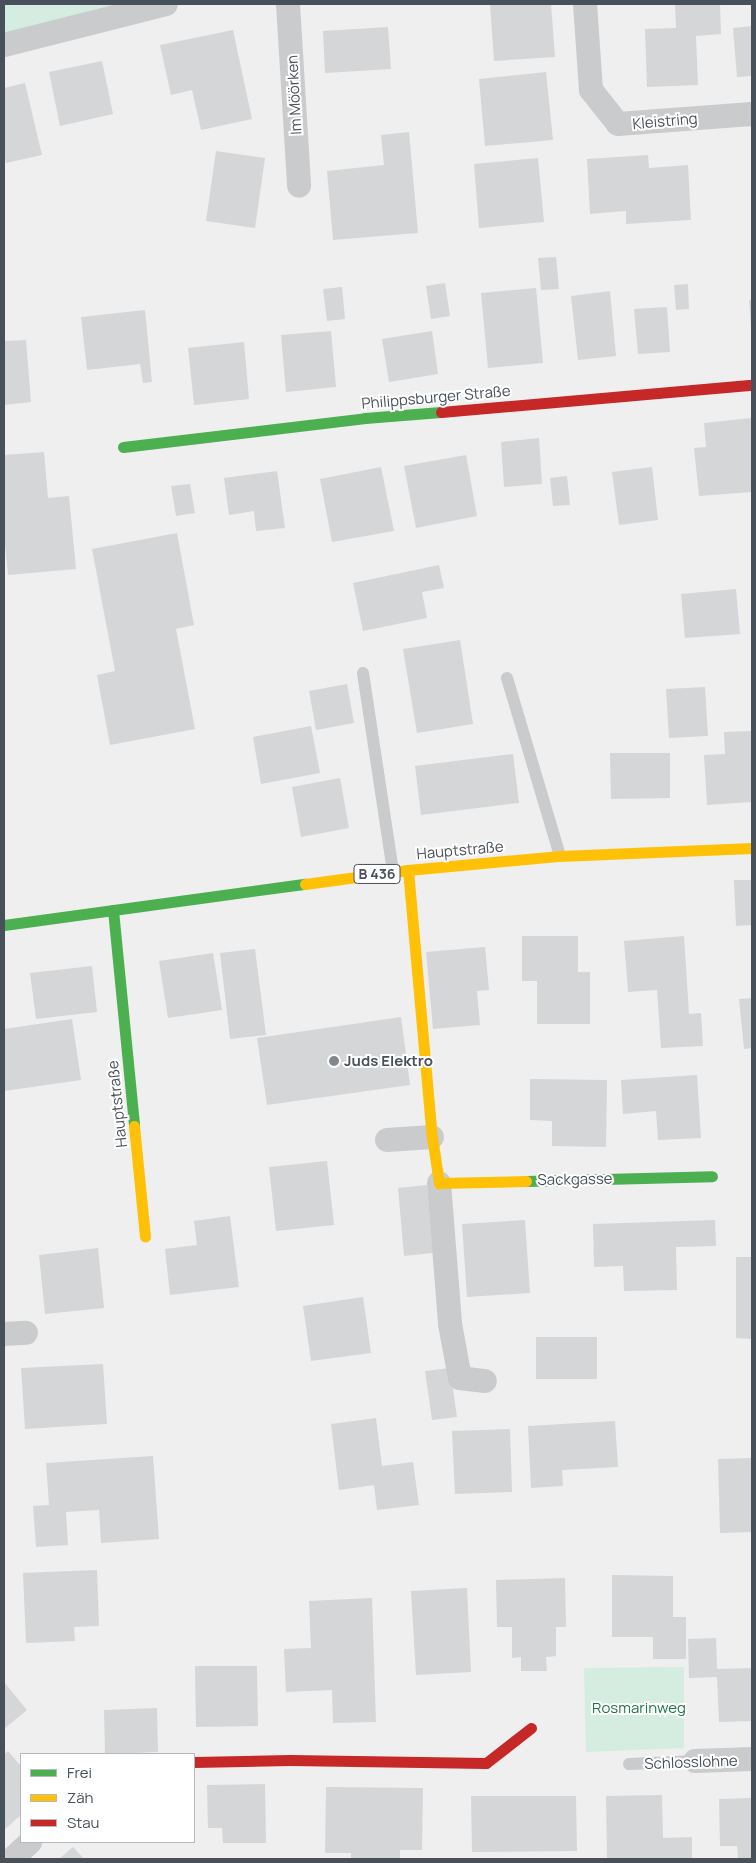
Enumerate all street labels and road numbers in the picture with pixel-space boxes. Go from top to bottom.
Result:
street label: Im Möörken [283,55,305,135]
street label: Kleistring [632,109,698,133]
street label: Philippsburger Straße [361,382,511,412]
street label: Hauptstraße [416,837,504,863]
road number: B 436 [353,862,401,886]
street label: Hauptstraße [103,1060,131,1148]
street label: Sackgasse [537,1169,613,1189]
street label: Schlosslohne [644,1751,738,1773]

